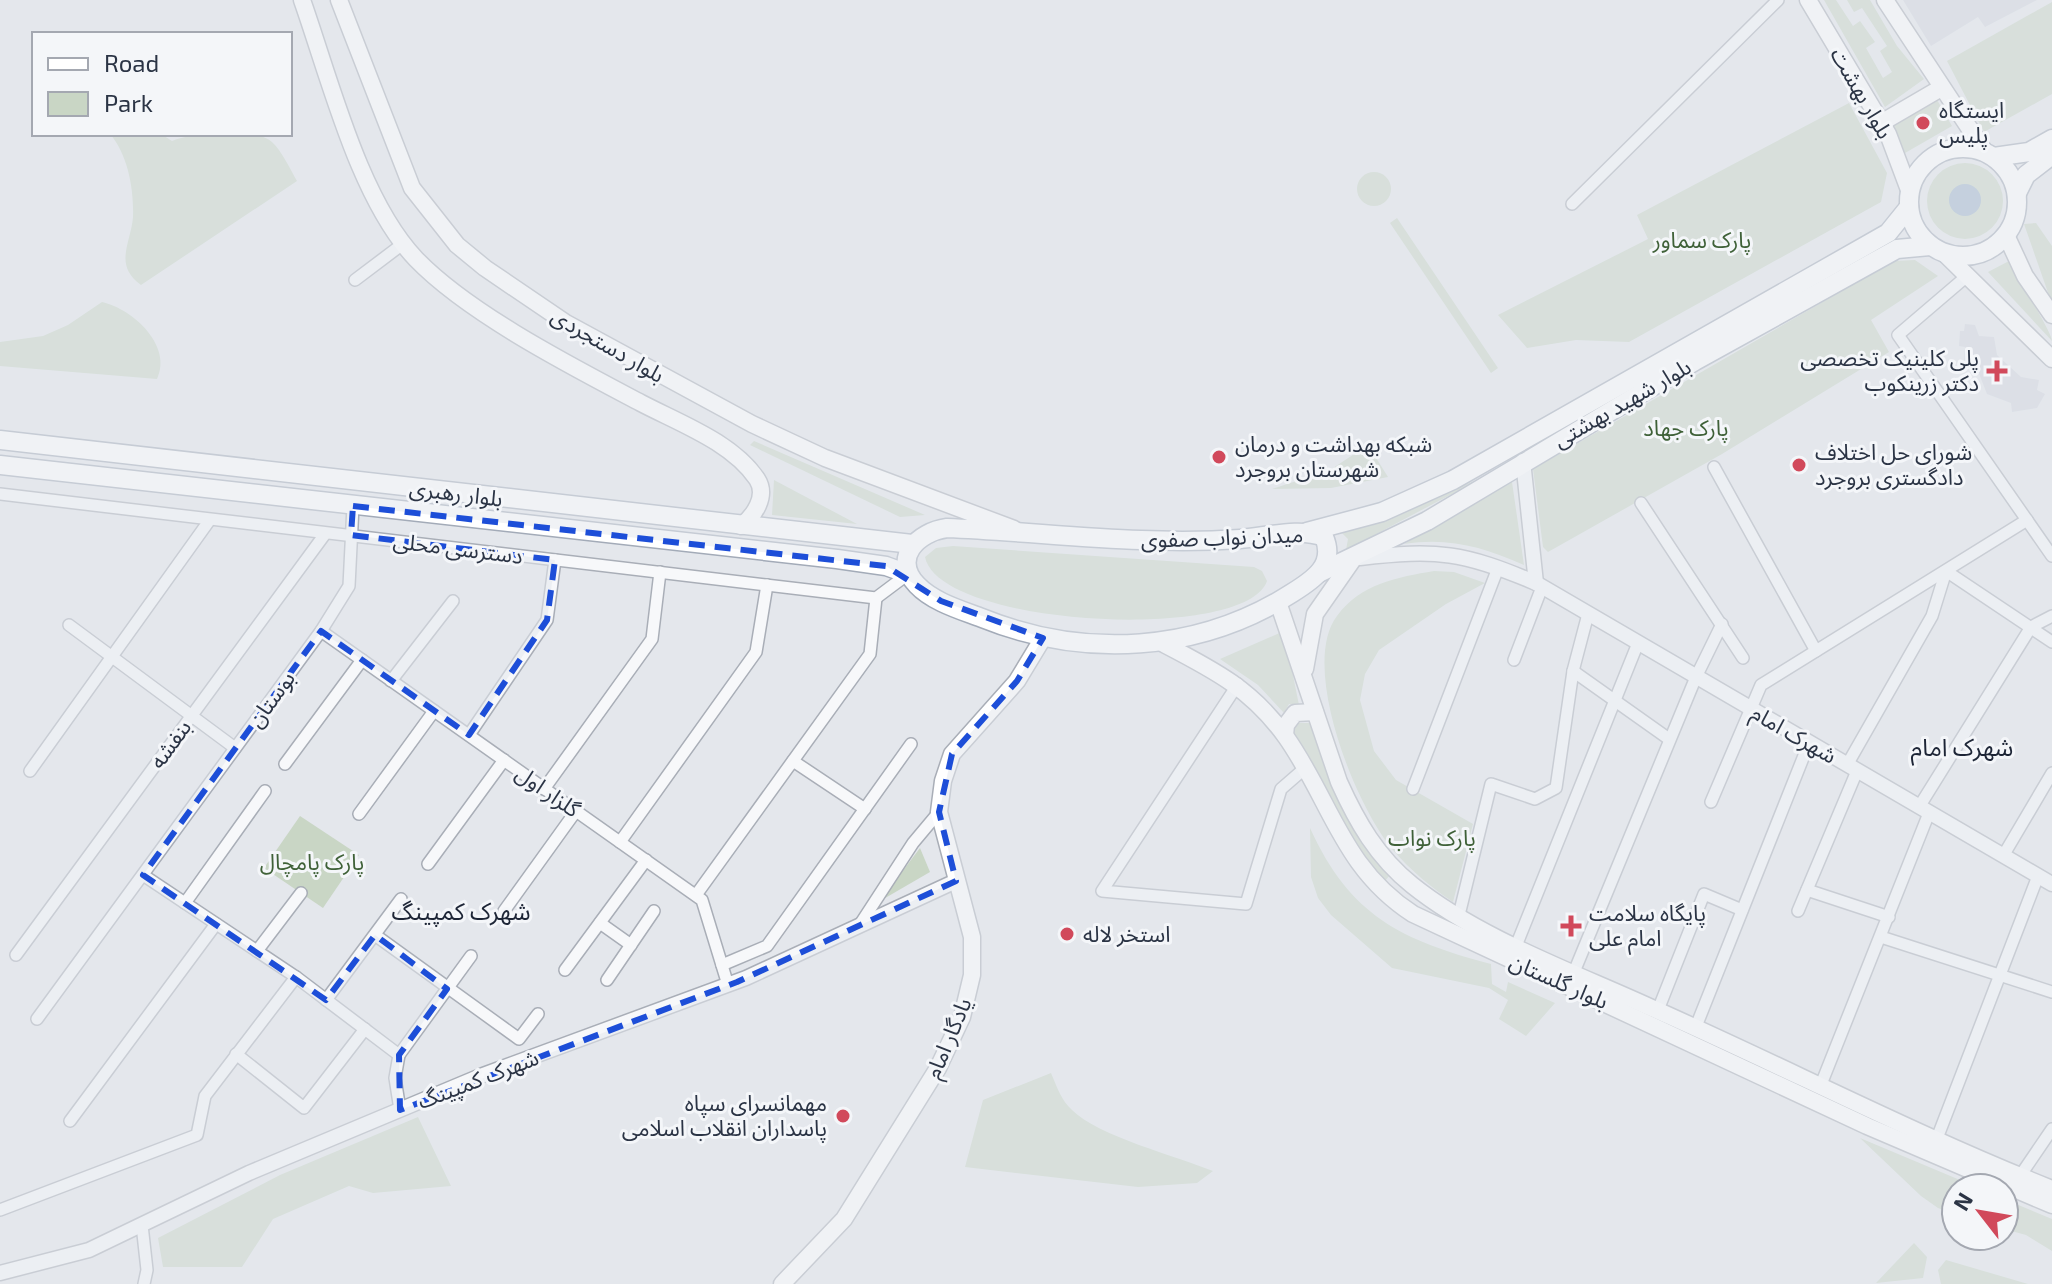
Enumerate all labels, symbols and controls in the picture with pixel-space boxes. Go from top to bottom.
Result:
legend [32,32,292,136]
street label: بلوار بهشت [1825,42,1899,144]
text: Road [104,48,159,77]
text: Park [104,88,153,117]
place label: ایستگاه پلیس [1939,96,2004,150]
marker: ایستگاه پلیس [1914,114,1932,132]
park label: پارک سماور [1652,226,1751,255]
street label: بلوار دستجردی [546,301,670,389]
place label: پلی کلینیک تخصصی دکتر زرینکوب [1800,344,1979,397]
street label: بلوار شهید بهشتی [1548,352,1696,454]
marker: پلی کلینیک تخصصی دکتر زرینکوب [1986,360,2008,382]
park label: پارک جهاد [1643,414,1729,443]
place label: شبکه بهداشت و درمان شهرستان بروجرد [1235,430,1432,482]
place label: شورای حل اختلاف دادگستری بروجرد [1815,438,1972,490]
marker: شبکه بهداشت و درمان شهرستان بروجرد [1210,448,1228,466]
marker: شورای حل اختلاف دادگستری بروجرد [1790,456,1808,474]
street label: بلوار رهبری [408,473,504,513]
street label: میدان نواب صفوی [1140,520,1304,553]
street label: دسترسی محلی [392,526,525,569]
street label: بوستان [241,665,300,732]
street label: شهرک امام [1745,698,1842,772]
street label: بنفشه [143,714,196,773]
district label: شهرک امام [1911,732,2013,766]
street label: گلزار اول [510,759,586,824]
park label: پارک نواب [1388,824,1476,853]
park label: پارک پامچال [260,848,364,877]
district label: شهرک کمپینگ [391,896,531,927]
place label: پایگاه سلامت امام علی [1589,899,1706,955]
marker: پایگاه سلامت امام علی [1560,915,1582,937]
place label: استخر لاله [1083,920,1171,947]
marker: استخر لاله [1058,925,1076,943]
street label: بلوار گلستان [1505,947,1613,1015]
street label: یادگار امام [918,993,980,1084]
street label: شهرک کمپینگ [413,1043,543,1116]
place label: مهمانسرای سپاه پاسداران انقلاب اسلامی [622,1089,827,1143]
marker: مهمانسرای سپاه پاسداران انقلاب اسلامی [834,1107,852,1125]
north arrow [1940,1172,2020,1252]
text: N [1947,1188,1977,1215]

